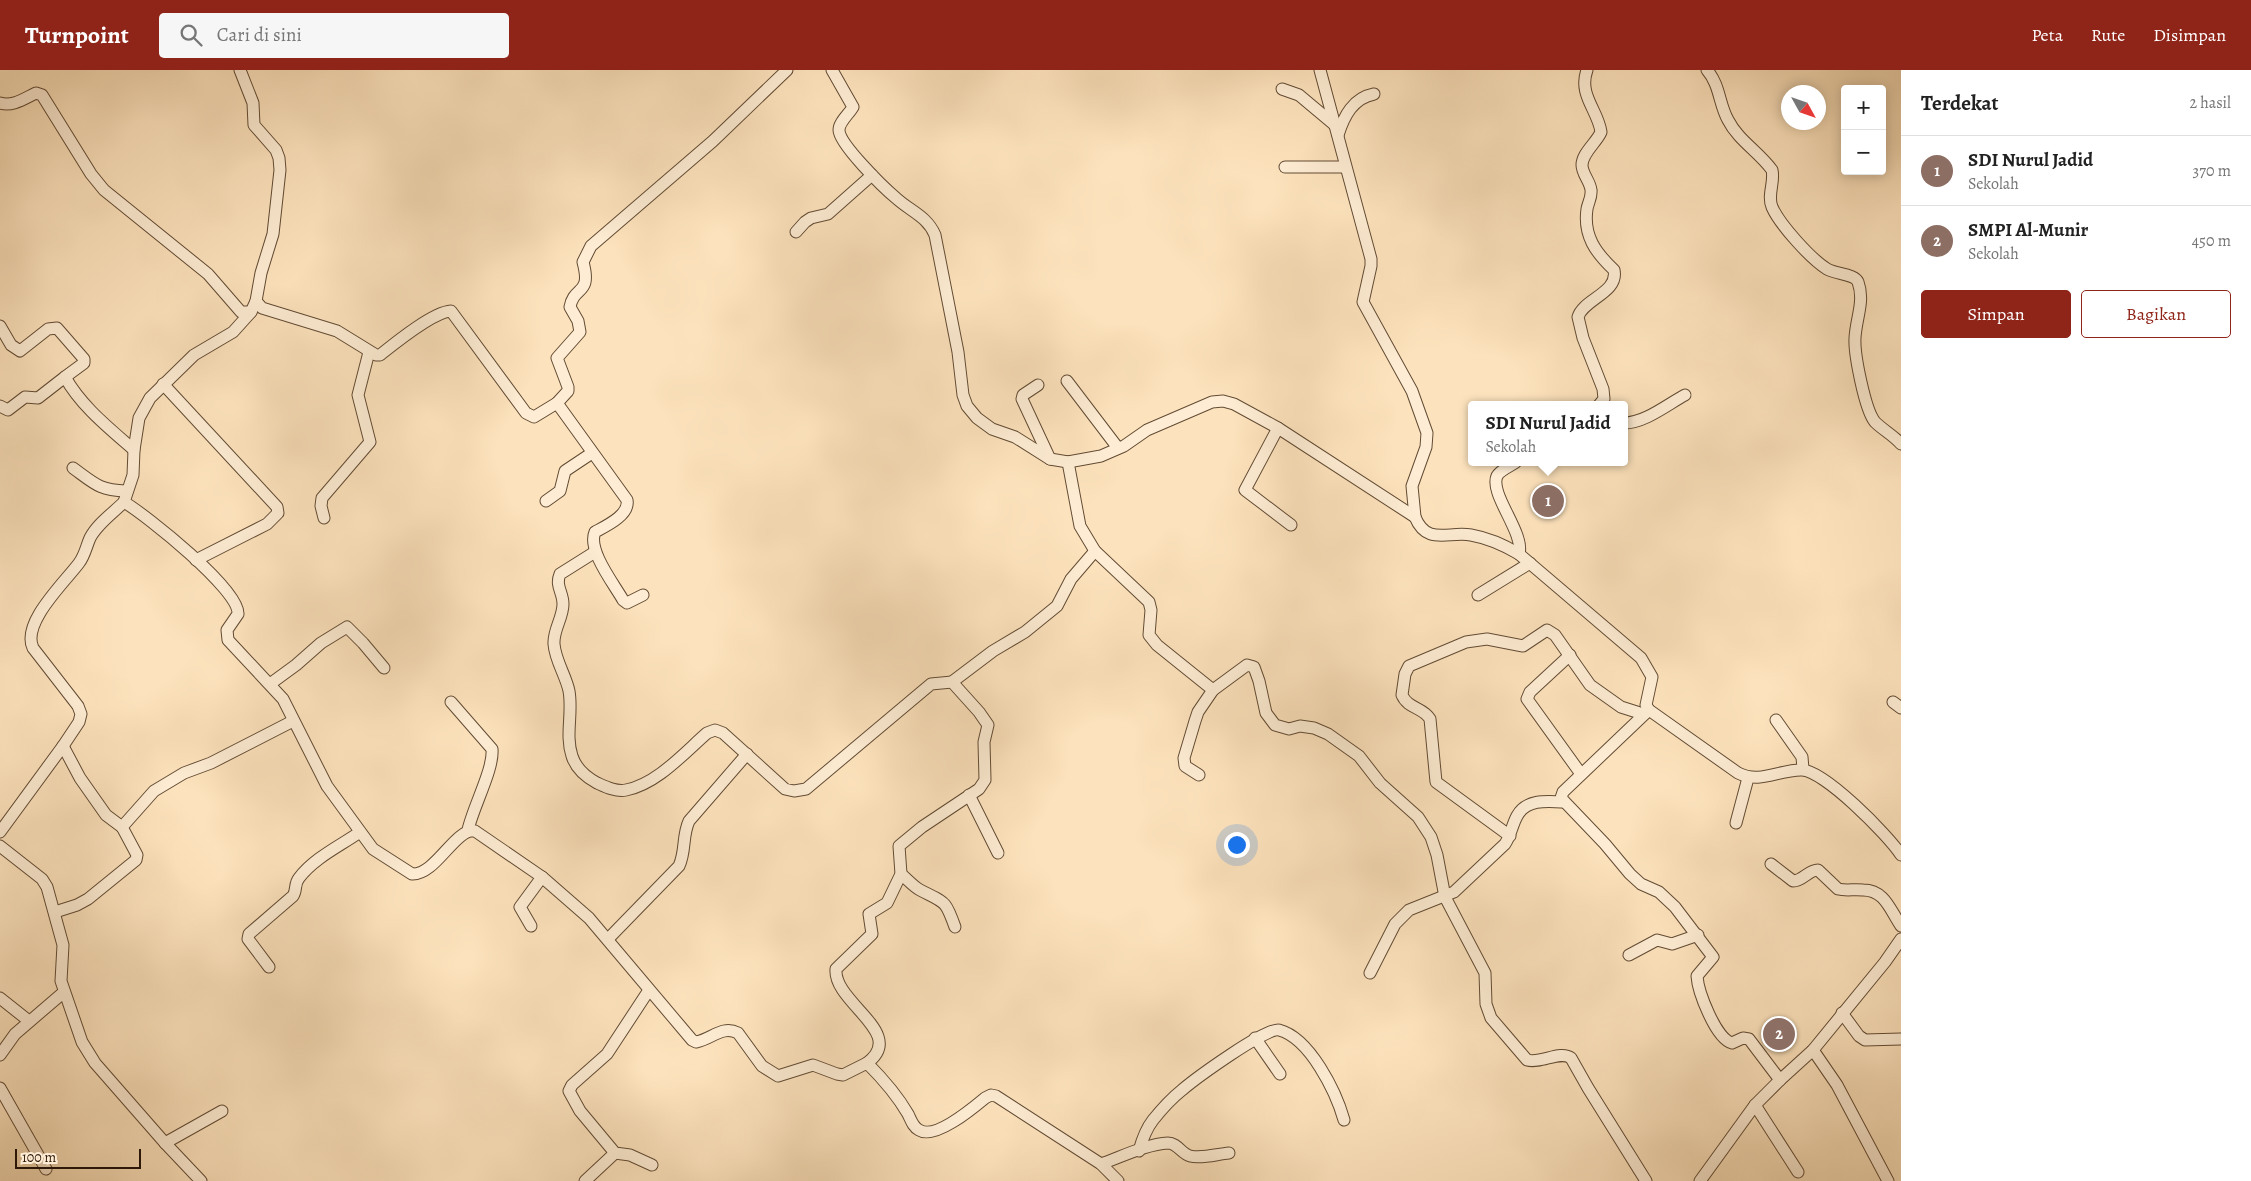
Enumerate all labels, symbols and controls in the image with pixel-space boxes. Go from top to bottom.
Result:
search box [159,13,509,58]
text: Turnpoint [25,19,129,51]
icon: search [177,21,205,49]
text: Cari di sini [217,22,302,48]
text: Peta [2032,23,2063,47]
text: Rute [2091,23,2125,47]
text: Disimpan [2153,23,2226,47]
north arrow [1781,85,1826,130]
map controls [1841,85,1886,175]
button: + [1841,85,1886,130]
text: Terdekat [1921,89,1999,117]
text: 2 hasil [2189,92,2231,114]
button: − [1841,130,1886,175]
text: SDI Nurul Jadid [1968,147,2093,173]
text: 1 [1934,160,1940,182]
text: 370 m [2193,160,2231,182]
text: Sekolah [1968,173,2019,195]
text: SMPI Al-Munir [1968,217,2088,243]
text: 2 [1933,230,1941,252]
text: 450 m [2192,230,2231,252]
text: Sekolah [1968,243,2019,265]
button: Simpan [1921,290,2071,338]
button: Bagikan [2081,290,2231,338]
popup [1468,401,1628,466]
text: SDI Nurul Jadid [1485,410,1611,436]
text: Sekolah [1485,436,1536,458]
pin: 1 [1532,482,1564,520]
your location [1224,832,1250,858]
pin: 2 [1763,1015,1795,1053]
scale bar [15,1146,141,1169]
text: 100 m [22,1148,56,1167]

